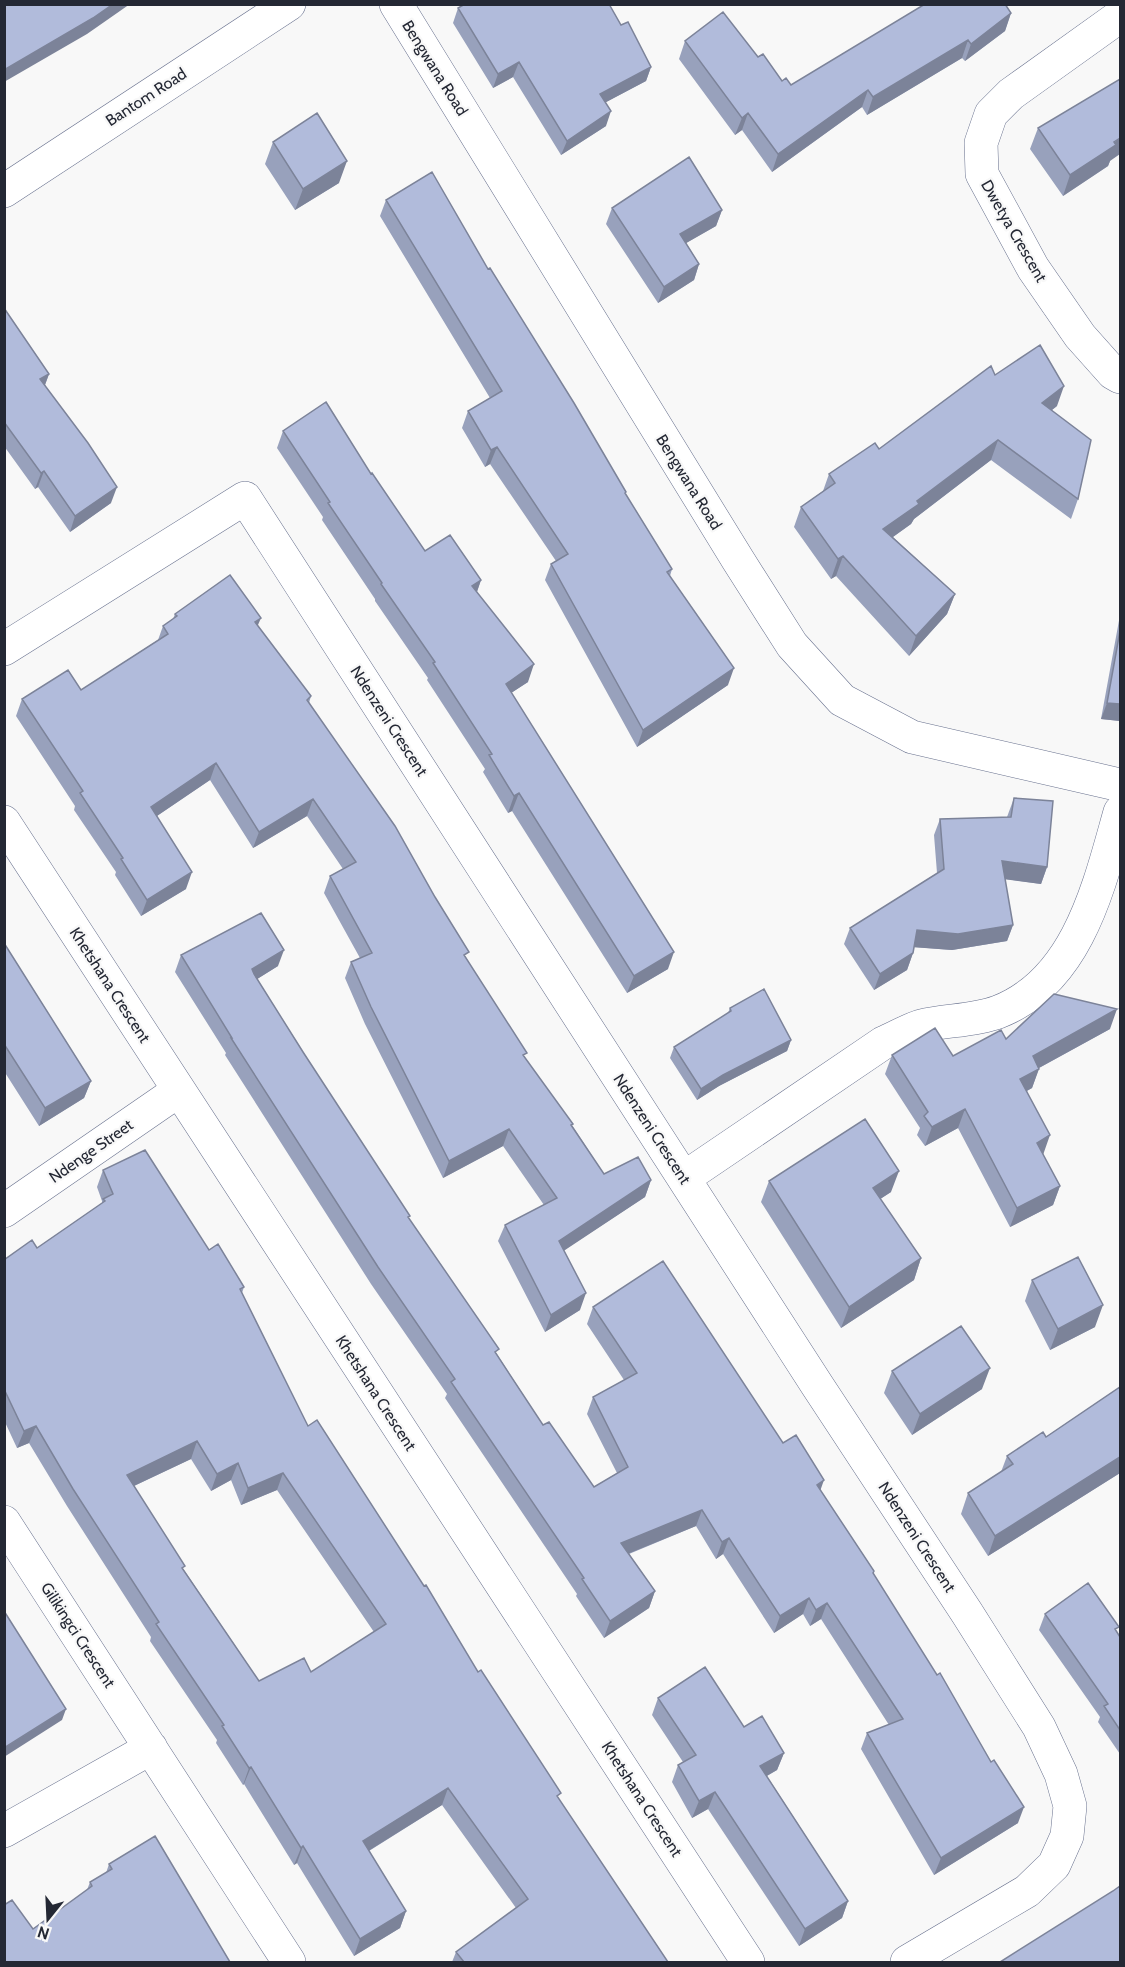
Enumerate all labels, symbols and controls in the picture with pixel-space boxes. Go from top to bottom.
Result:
street label: Bengwana Road [398,17,472,119]
street label: Bantom Road [102,64,190,130]
street label: Dwetya Crescent [977,176,1051,286]
street label: Bengwana Road [652,431,726,533]
street label: Ndenzeni Crescent [346,662,432,780]
street label: Khetshana Crescent [66,924,155,1047]
street label: Ndenzeni Crescent [609,1070,695,1188]
street label: Ndenge Street [45,1115,137,1187]
street label: Khetshana Crescent [332,1332,421,1455]
street label: Ndenzeni Crescent [874,1478,960,1596]
street label: Gilikingci Crescent [37,1579,119,1692]
street label: Khetshana Crescent [598,1738,687,1861]
north arrow [18,1889,78,1949]
text: N [35,1922,52,1944]

